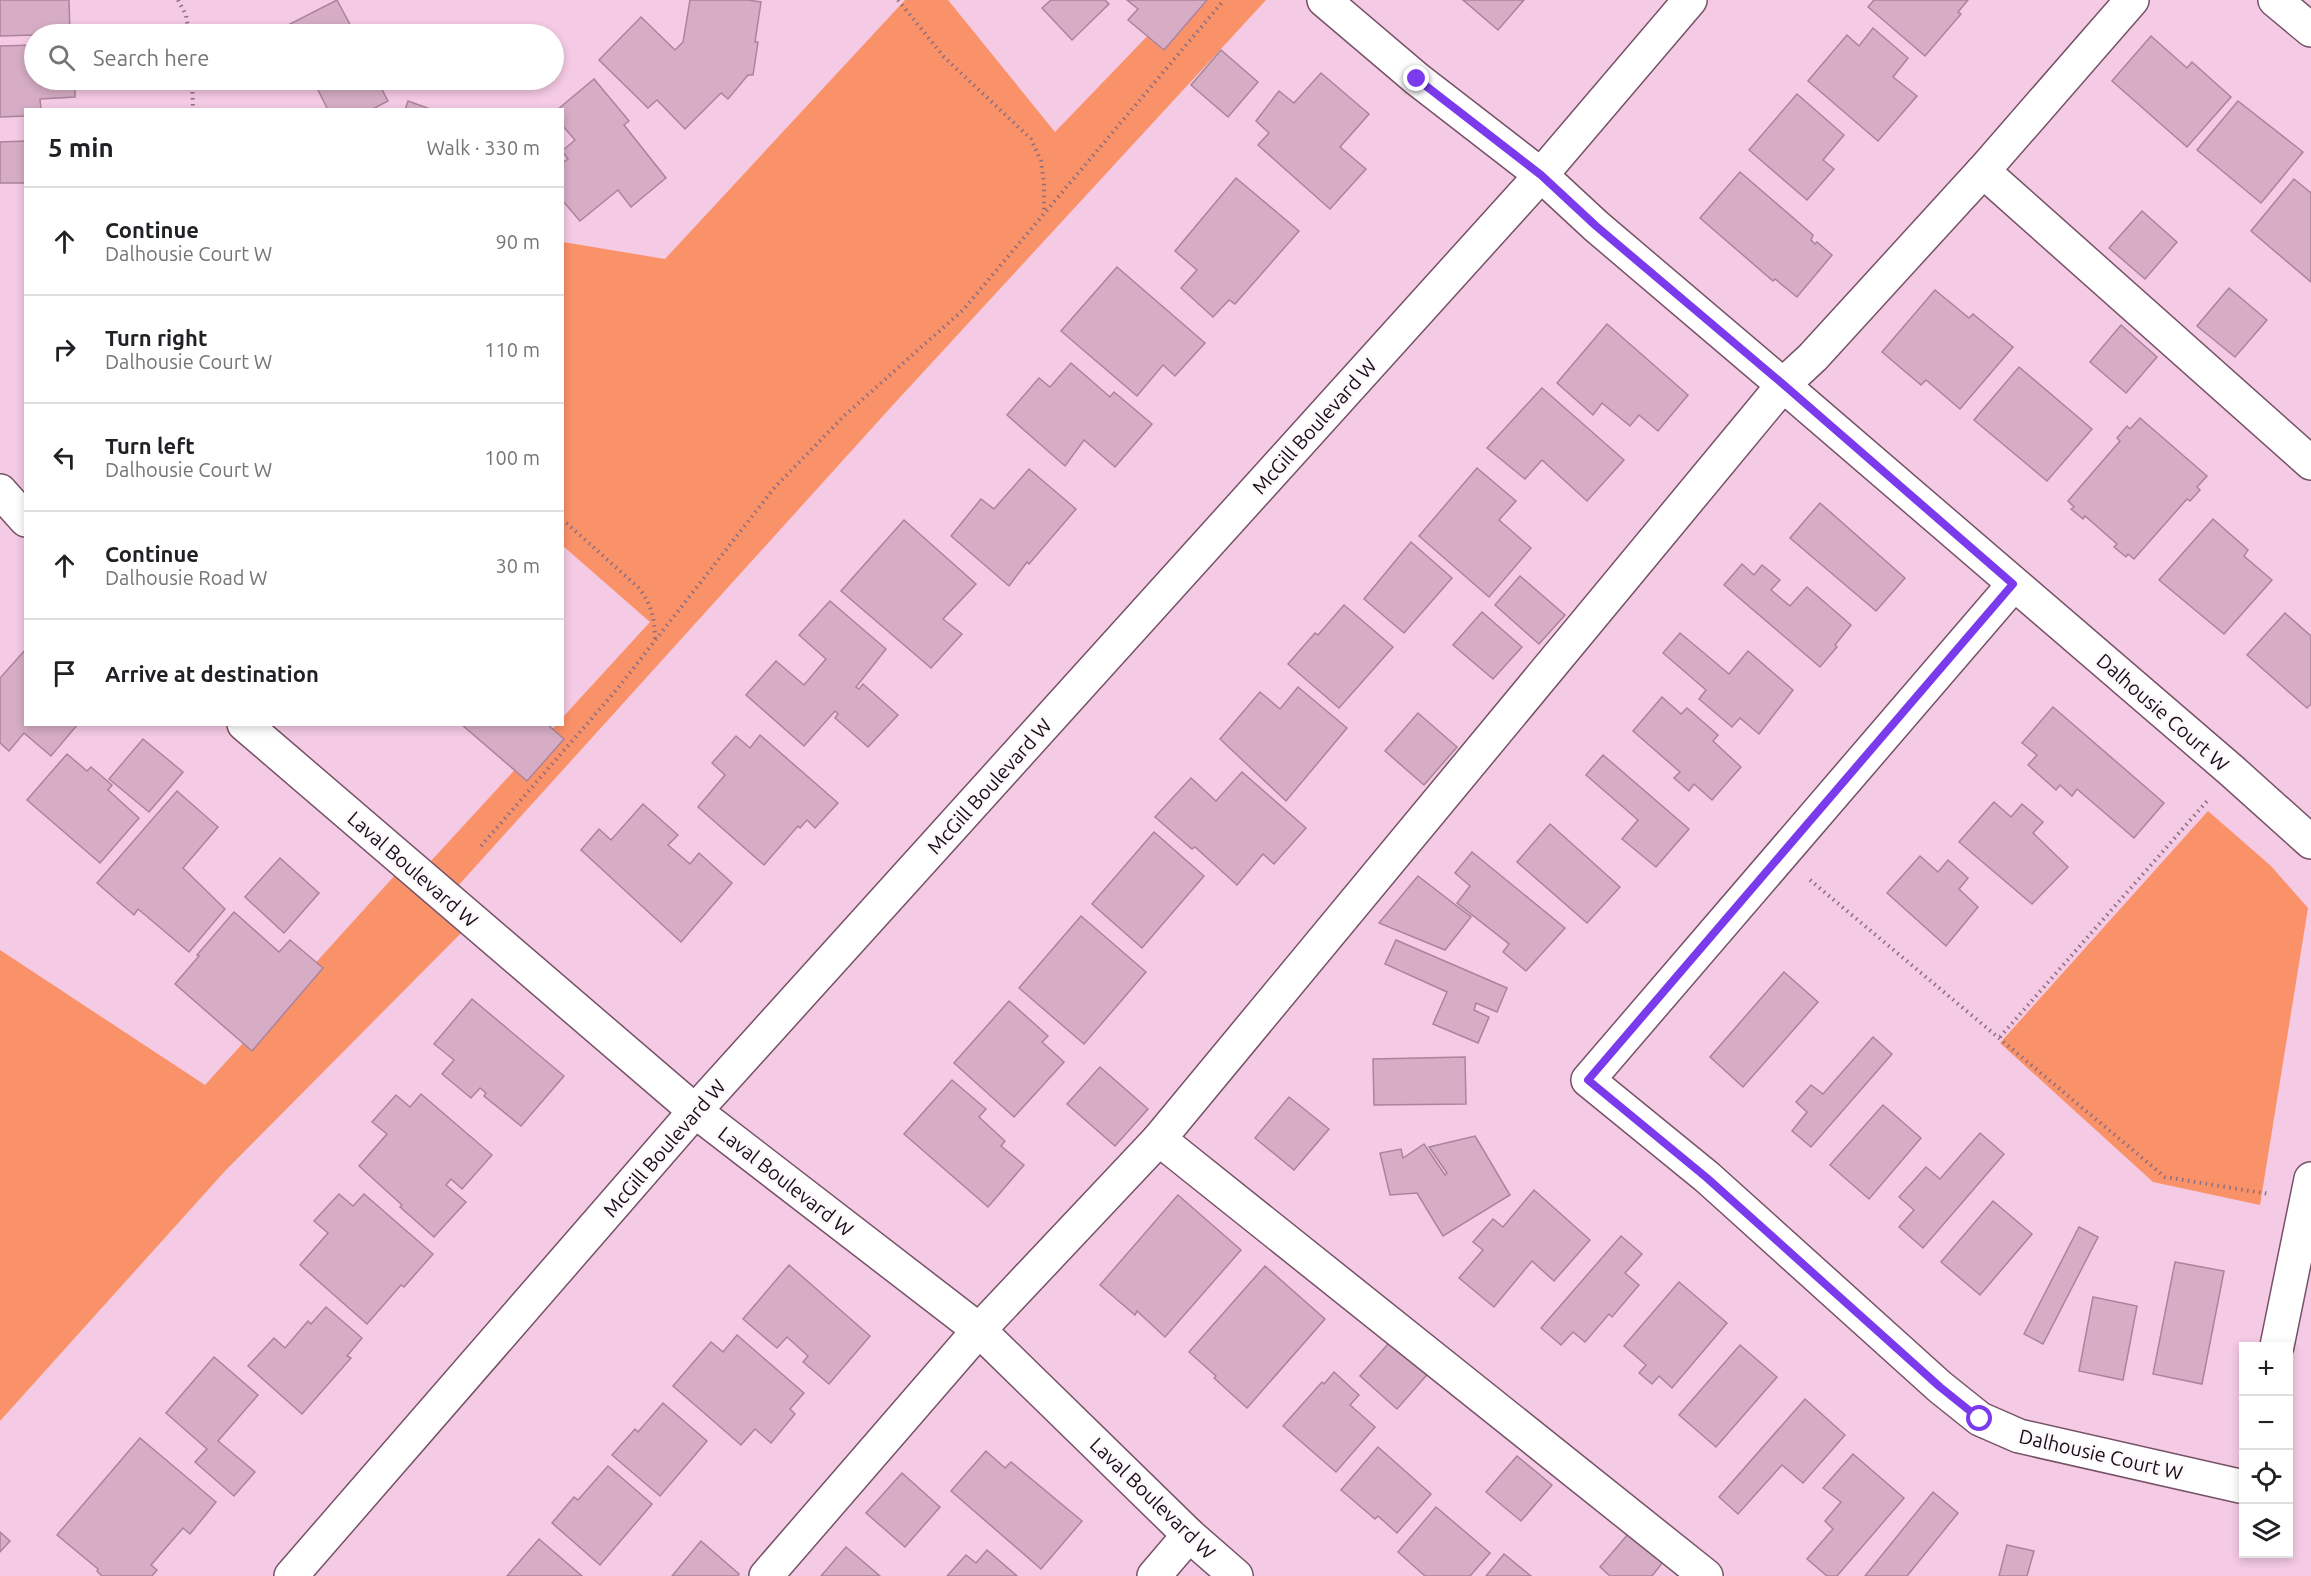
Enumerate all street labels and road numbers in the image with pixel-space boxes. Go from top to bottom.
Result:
street label: McGill Boulevard W [1247,354,1381,498]
street label: Dalhousie Court W [2092,648,2234,776]
street label: McGill Boulevard W [922,714,1056,858]
street label: Laval Boulevard W [343,806,483,932]
street label: McGill Boulevard W [598,1075,730,1221]
street label: Laval Boulevard W [714,1121,858,1241]
street label: Dalhousie Court W [2017,1424,2185,1484]
street label: Laval Boulevard W [1086,1433,1220,1563]

